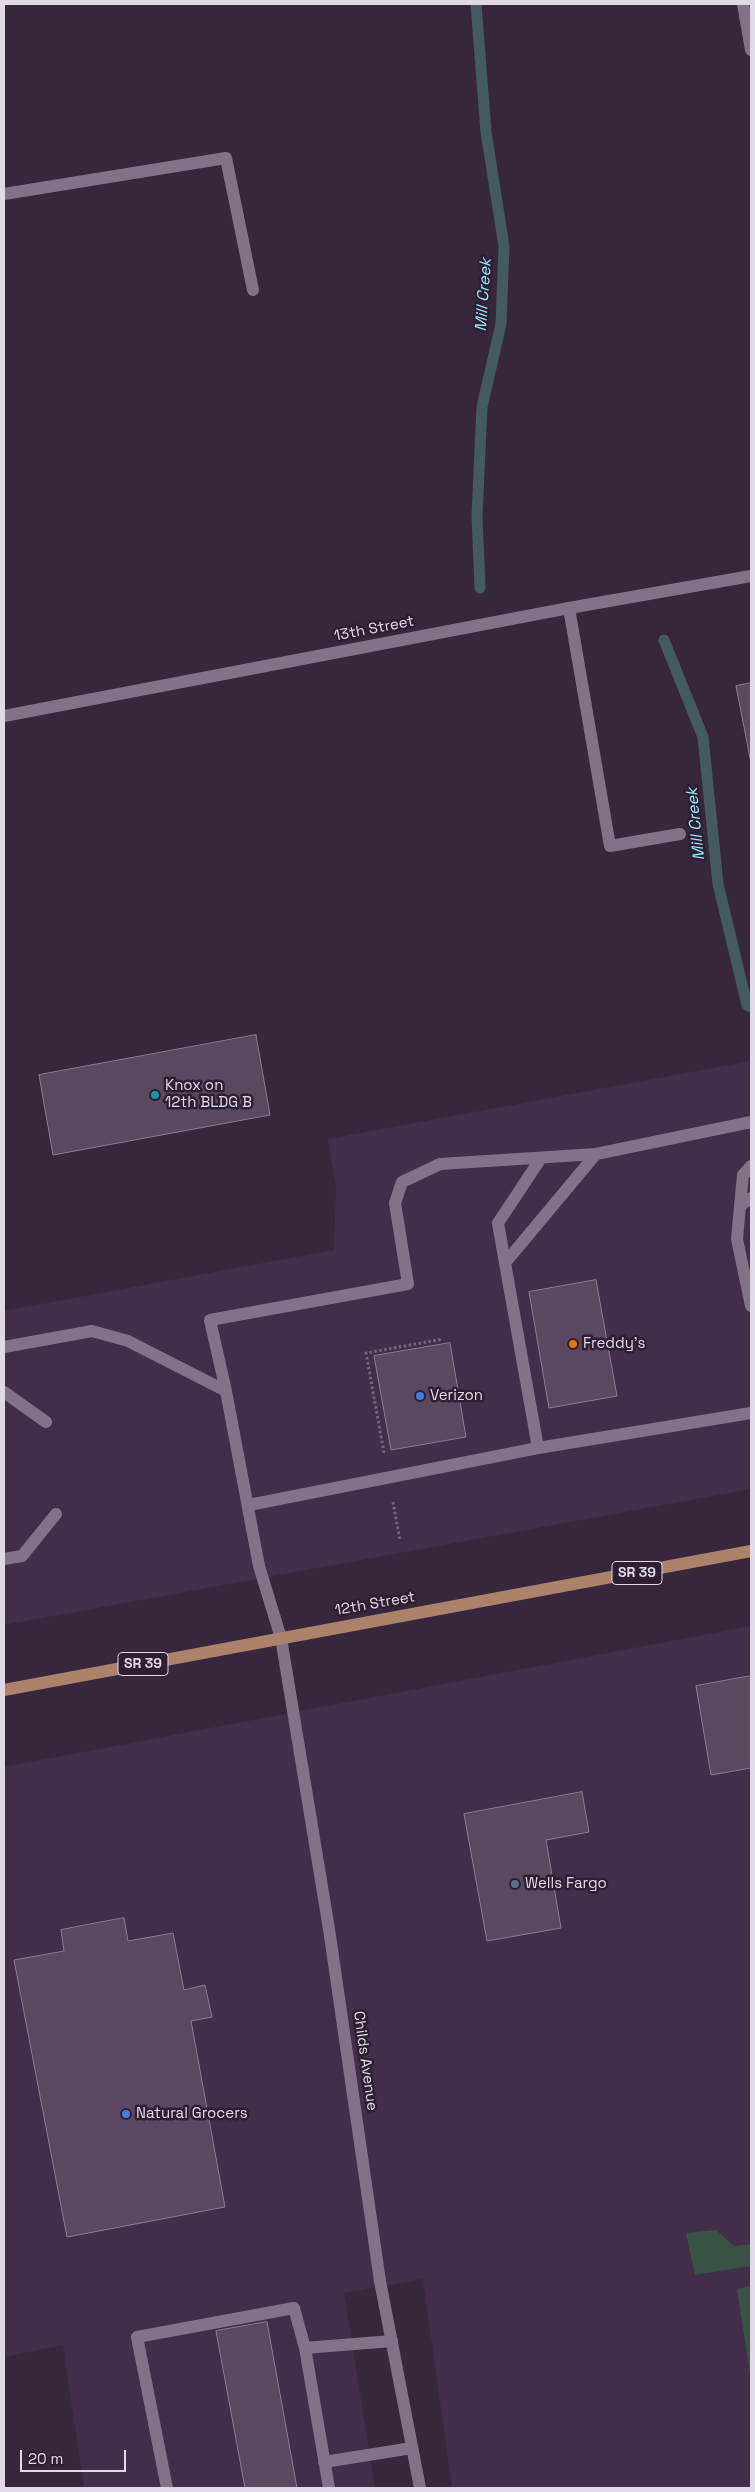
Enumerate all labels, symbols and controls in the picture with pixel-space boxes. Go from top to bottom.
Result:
water label: Mill Creek [472,258,496,332]
street label: 13th Street [332,612,416,646]
water label: Mill Creek [683,787,709,861]
place label: Knox on 12th BLDG B [165,1077,252,1112]
marker: Knox on 12th BLDG B [149,1089,161,1101]
place label: Freddy's [583,1335,645,1353]
marker: Freddy's [567,1338,579,1350]
place label: Verizon [430,1387,483,1405]
marker: Verizon [414,1390,426,1402]
road number: SR 39 [612,1562,662,1585]
street label: 12th Street [333,1588,417,1620]
road number: SR 39 [118,1652,168,1676]
place label: Wells Fargo [525,1875,607,1893]
marker: Wells Fargo [509,1878,521,1890]
street label: Childs Avenue [349,2010,381,2112]
place label: Natural Grocers [136,2105,248,2123]
marker: Natural Grocers [120,2108,132,2120]
scale bar [22,2440,129,2472]
text: 20 m [28,2449,63,2468]

